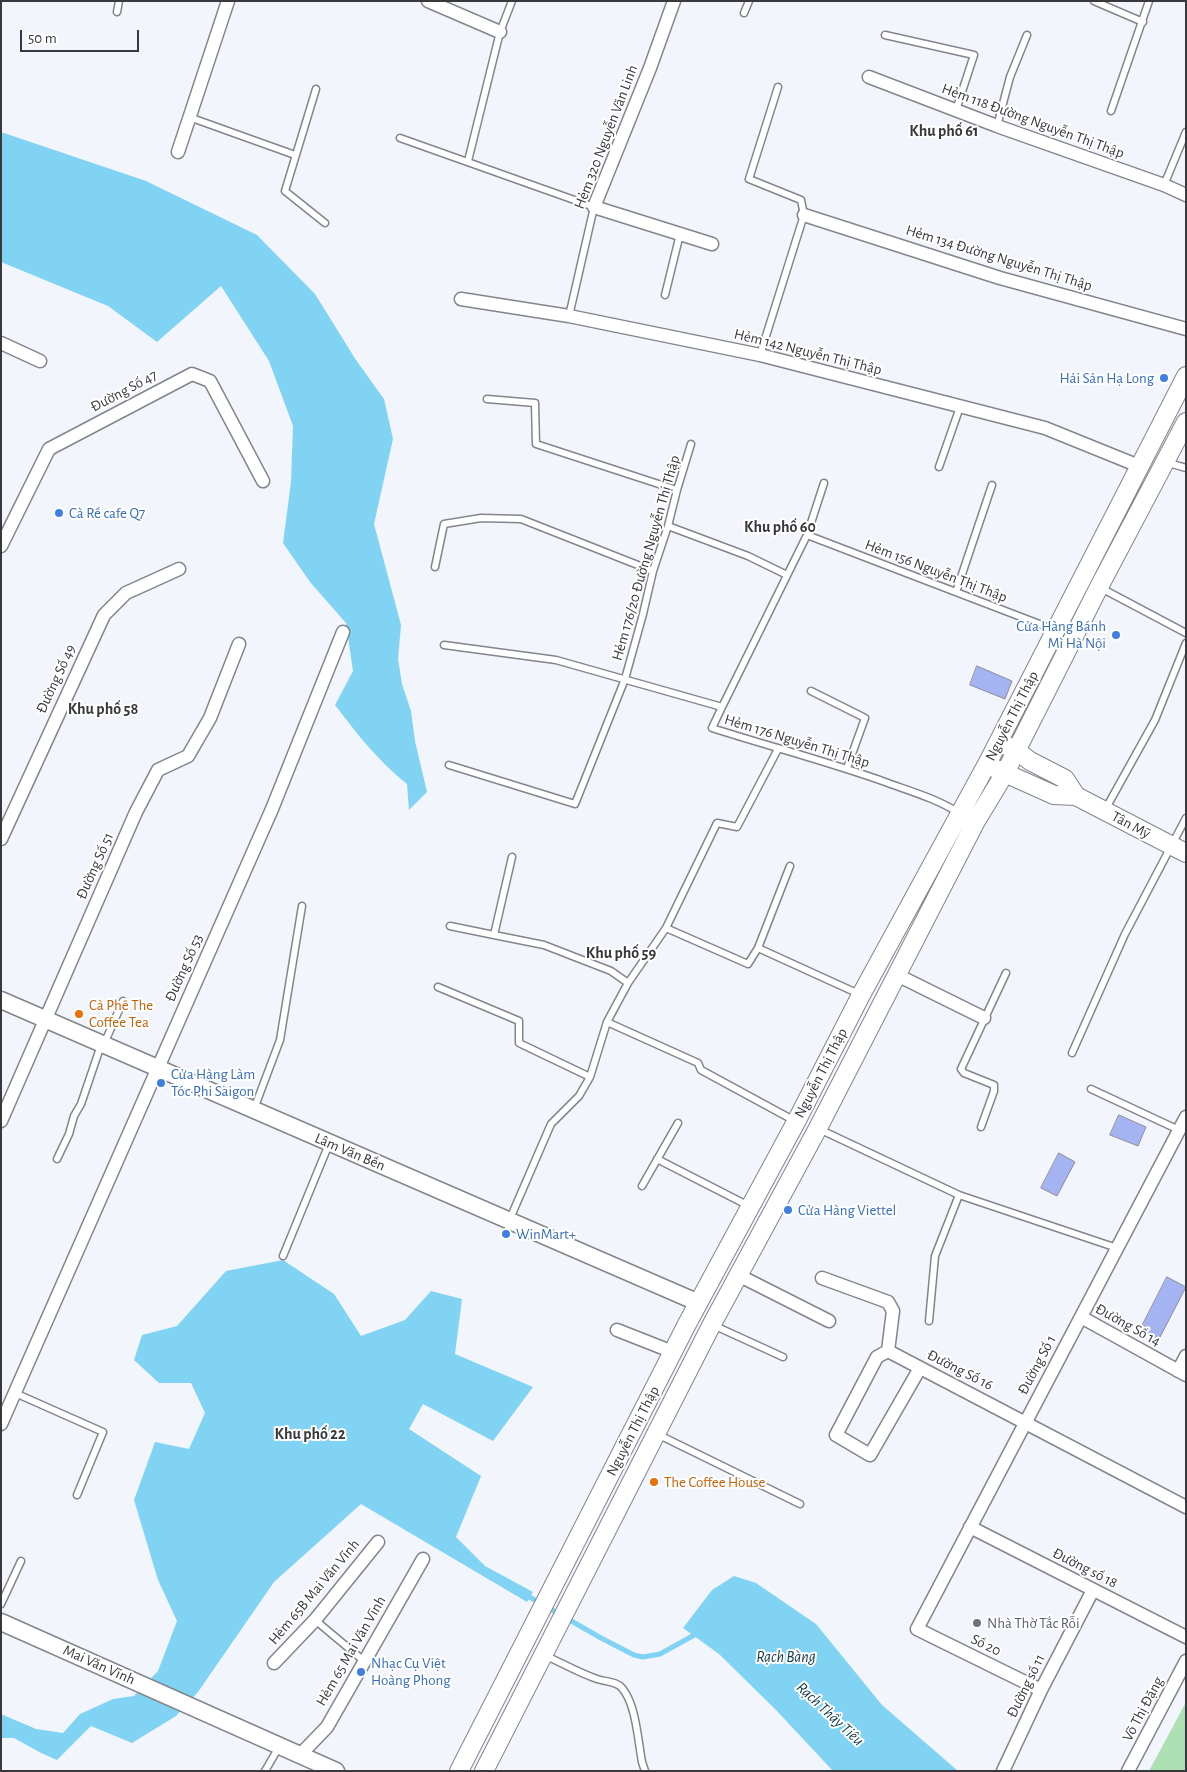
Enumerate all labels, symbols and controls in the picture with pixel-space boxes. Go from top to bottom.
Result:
scale bar [22,20,141,52]
text: 50 m [28,31,57,46]
street label: Hẻm 320 Nguyễn Văn Linh [570,62,642,212]
street label: Hẻm 118 Đường Nguyễn Thị Thập [939,80,1127,162]
district label: Khu phố 61 [909,121,979,141]
street label: Hẻm 134 Đường Nguyễn Thị Thập [904,221,1094,295]
street label: Hẻm 142 Nguyễn Thị Thập [732,325,884,379]
street label: Đường Số 47 [88,366,160,416]
place label: Hải Sản Hạ Long [1060,369,1154,387]
marker: Hải Sản Hạ Long [1158,372,1170,384]
street label: Hẻm 176/20 Đường Nguyễn Thị Thập [608,453,684,663]
place label: Cà Rề cafe Q7 [69,504,145,522]
marker: Cà Rề cafe Q7 [53,507,65,519]
district label: Khu phố 60 [744,517,816,537]
street label: Hẻm 156 Nguyễn Thị Thập [862,536,1010,606]
place label: Cửa Hàng Bánh Mì Hà Nội [1016,617,1106,652]
marker: Cửa Hàng Bánh Mì Hà Nội [1110,629,1122,641]
street label: Đường Số 49 [32,642,80,716]
street label: Nguyễn Thị Thập [982,668,1042,764]
district label: Khu phố 58 [68,699,138,719]
street label: Hẻm 176 Nguyễn Thị Thập [722,710,872,772]
street label: Tân Mỹ [1108,807,1154,843]
street label: Đường Số 51 [72,830,118,902]
street label: Đường Số 53 [161,931,207,1005]
district label: Khu phố 59 [586,943,656,963]
place label: Cà Phê The Coffee Tea [89,996,153,1031]
marker: Cà Phê The Coffee Tea [73,1008,85,1020]
street label: Nguyễn Thị Thập [791,1025,851,1121]
place label: Cửa Hàng Làm Tóc Phi Saigon [171,1065,255,1100]
marker: Cửa Hàng Làm Tóc Phi Saigon [155,1077,167,1089]
street label: Lâm Văn Bền [312,1129,388,1175]
place label: Cửa Hàng Viettel [798,1201,896,1219]
marker: Cửa Hàng Viettel [782,1204,794,1216]
place label: WinMart+ [516,1225,576,1243]
marker: WinMart+ [500,1228,512,1240]
street label: Đường Số 14 [1092,1300,1164,1350]
street label: Đường Số 1 [1014,1332,1060,1398]
street label: Đường Số 16 [924,1346,996,1394]
street label: Nguyễn Thị Thập [603,1383,663,1479]
district label: Khu phố 22 [275,1424,345,1444]
place label: The Coffee House [664,1473,766,1491]
marker: The Coffee House [648,1476,660,1488]
street label: Hẻm 65B Mai Văn Vĩnh [265,1536,363,1648]
street label: Đường số 18 [1049,1544,1121,1592]
street label: Hẻm 65 Mai Văn Vĩnh [312,1593,390,1709]
place label: Nhà Thờ Tắc Rỗi [987,1614,1080,1632]
marker: Nhà Thờ Tắc Rỗi [971,1617,983,1629]
street label: Số 20 [968,1630,1004,1660]
street label: Mai Văn Vĩnh [60,1641,138,1689]
water label: Rạch Bàng [756,1647,816,1667]
street label: Đường số 11 [1003,1651,1049,1721]
place label: Nhạc Cụ Việt Hoàng Phong [371,1654,450,1689]
marker: Nhạc Cụ Việt Hoàng Phong [355,1666,367,1678]
street label: Võ Thị Đặng [1118,1674,1168,1744]
water label: Rạch Thầy Tiêu [792,1678,868,1750]

